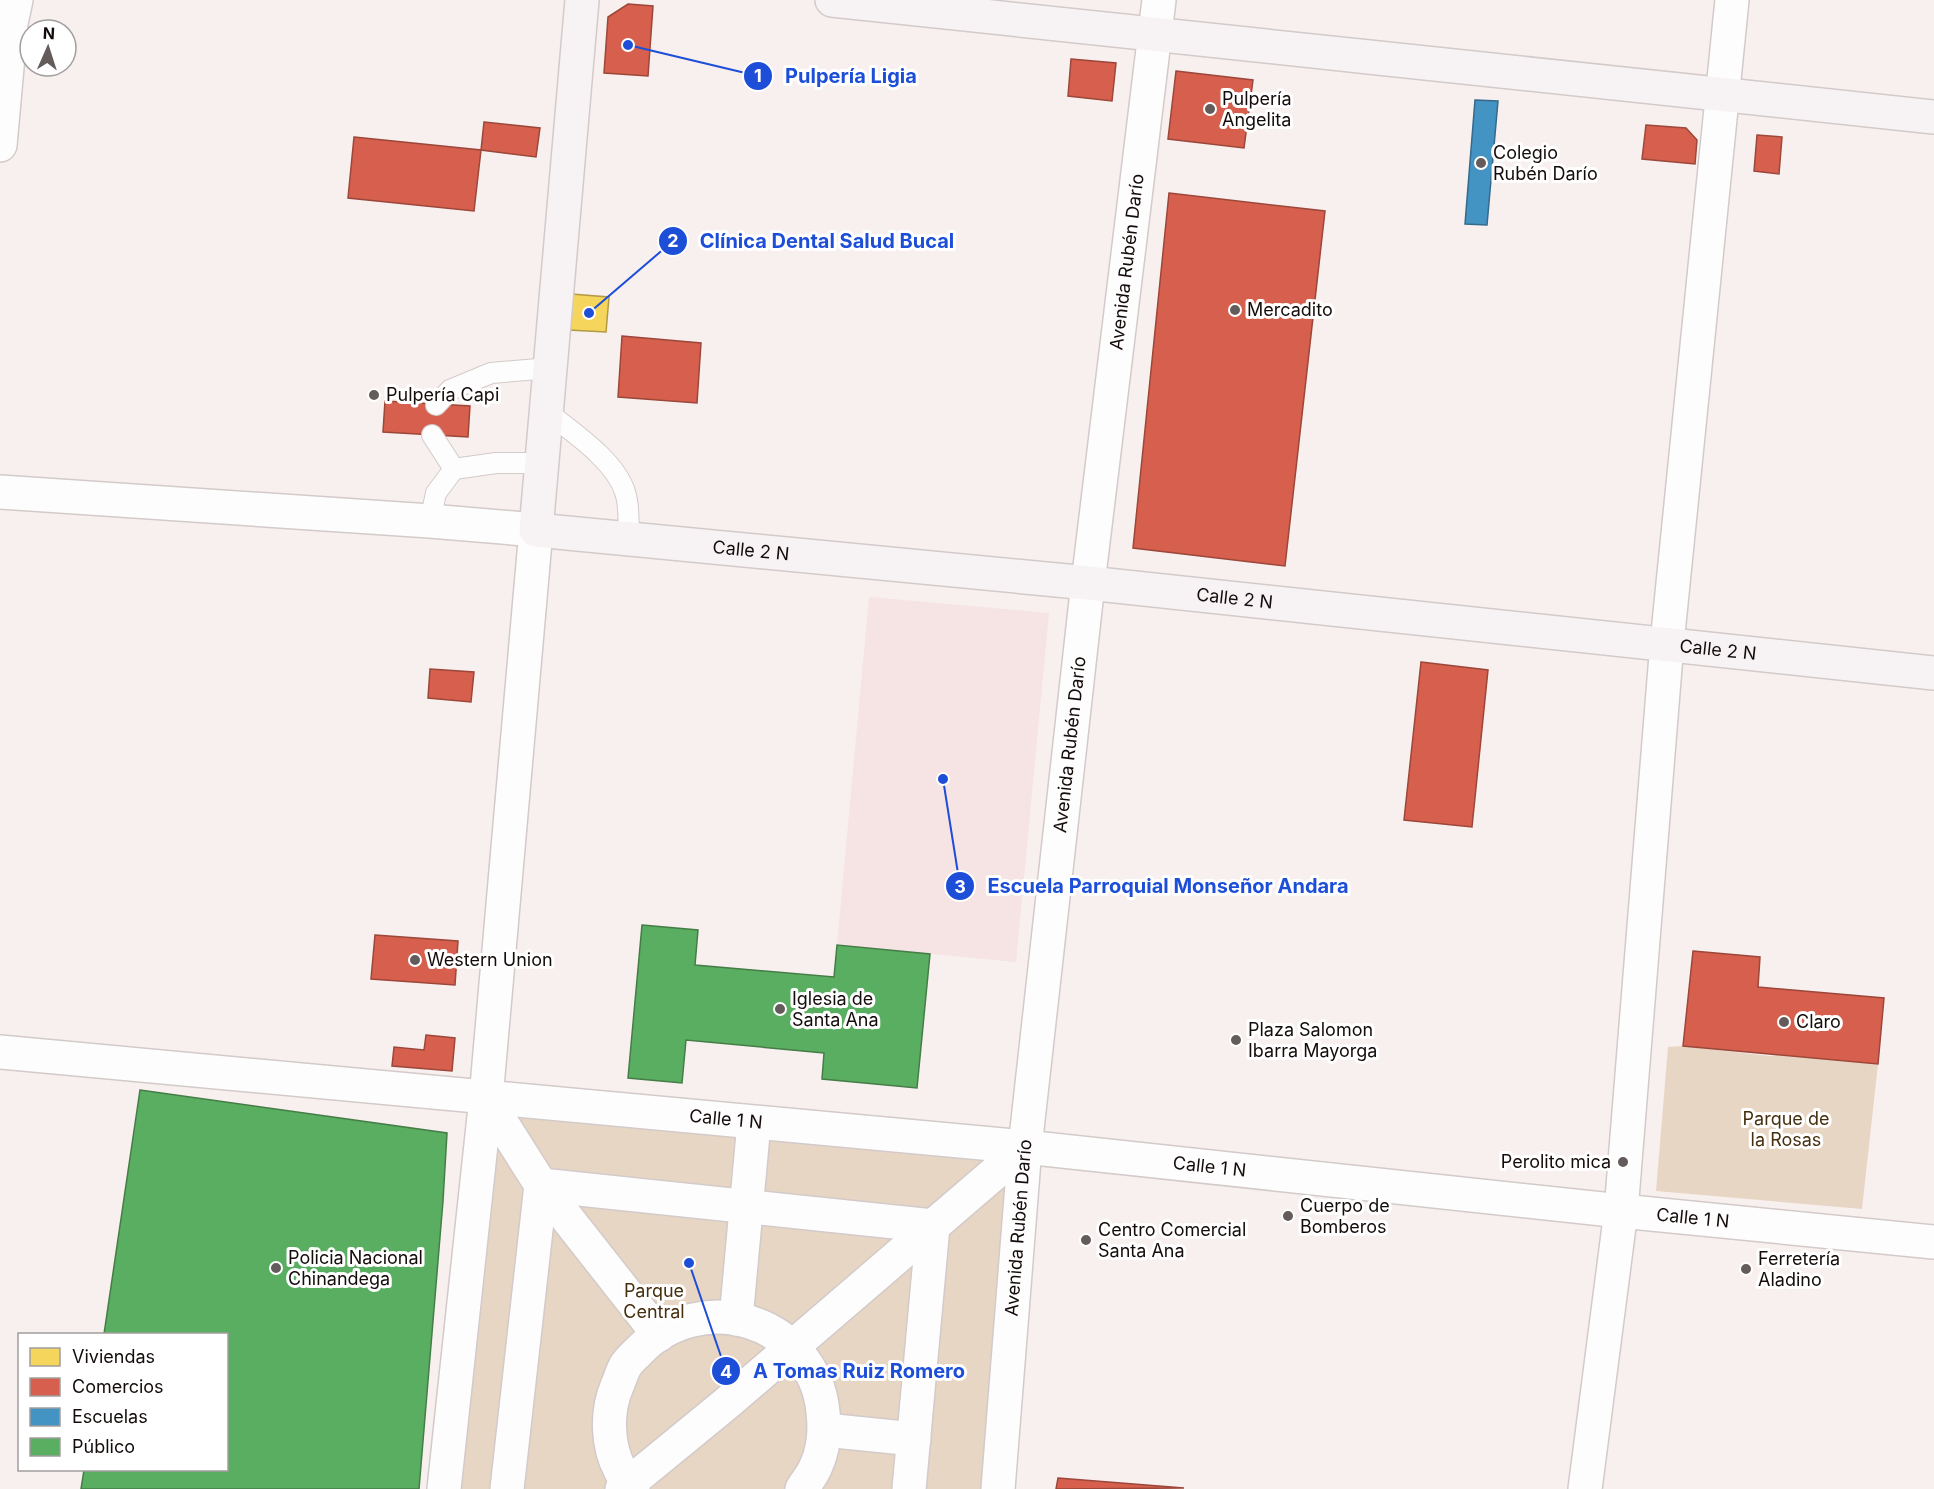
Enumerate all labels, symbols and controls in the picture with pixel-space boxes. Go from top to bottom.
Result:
north arrow [18,18,78,78]
text: N [42,23,55,43]
callout: Pulpería Ligia [743,57,929,95]
text: Pulpería Ligia [785,64,917,88]
text: 1 [754,65,762,86]
place label: Pulpería Angelita [1222,88,1292,130]
marker: Pulpería Angelita [1203,102,1217,116]
place label: Colegio Rubén Darío [1493,142,1598,184]
marker: Colegio Rubén Darío [1474,156,1488,170]
street label: Avenida Rubén Darío [1105,173,1148,351]
callout: Clínica Dental Salud Bucal [658,222,967,260]
text: Clínica Dental Salud Bucal [700,229,954,253]
text: 2 [667,230,679,251]
place label: Mercadito [1247,299,1333,320]
marker: Mercadito [1228,303,1242,317]
place label: Pulpería Capi [386,384,499,405]
marker: Pulpería Capi [367,388,381,402]
street label: Calle 2 N [712,536,790,564]
street label: Calle 2 N [1195,584,1274,613]
street label: Calle 2 N [1678,635,1757,664]
street label: Avenida Rubén Darío [1049,655,1090,834]
callout: Escuela Parroquial Monseñor Andara [945,867,1361,905]
text: Escuela Parroquial Monseñor Andara [987,874,1349,898]
text: 3 [954,876,966,897]
place label: Western Union [427,949,553,970]
marker: Western Union [408,953,422,967]
place label: Iglesia de Santa Ana [792,988,879,1030]
marker: Iglesia de Santa Ana [773,1002,787,1016]
place label: Claro [1796,1011,1841,1032]
marker: Claro [1777,1015,1791,1029]
place label: Plaza Salomon Ibarra Mayorga [1248,1019,1377,1061]
marker: Plaza Salomon Ibarra Mayorga [1229,1033,1243,1047]
street label: Calle 1 N [688,1105,763,1133]
park label: Parque de la Rosas [1743,1108,1829,1150]
street label: Avenida Rubén Darío [1001,1138,1036,1317]
place label: Perolito mica [1501,1151,1611,1172]
street label: Calle 1 N [1172,1152,1247,1181]
marker: Perolito mica [1616,1155,1630,1169]
place label: Cuerpo de Bomberos [1300,1195,1390,1237]
street label: Calle 1 N [1655,1204,1730,1232]
marker: Cuerpo de Bomberos [1281,1209,1295,1223]
place label: Centro Comercial Santa Ana [1098,1219,1246,1261]
marker: Centro Comercial Santa Ana [1079,1233,1093,1247]
place label: Policia Nacional Chinandega [288,1247,423,1289]
place label: Ferretería Aladino [1758,1248,1840,1290]
marker: Policia Nacional Chinandega [269,1261,283,1275]
marker: Ferretería Aladino [1739,1262,1753,1276]
park label: Parque Central [623,1280,685,1322]
legend [18,1333,228,1471]
text: Viviendas [72,1346,155,1367]
callout: A Tomas Ruiz Romero [711,1352,977,1390]
text: A Tomas Ruiz Romero [753,1359,965,1383]
text: 4 [720,1361,732,1382]
text: Comercios [72,1376,164,1397]
text: Escuelas [72,1406,148,1427]
text: Público [72,1436,135,1457]

